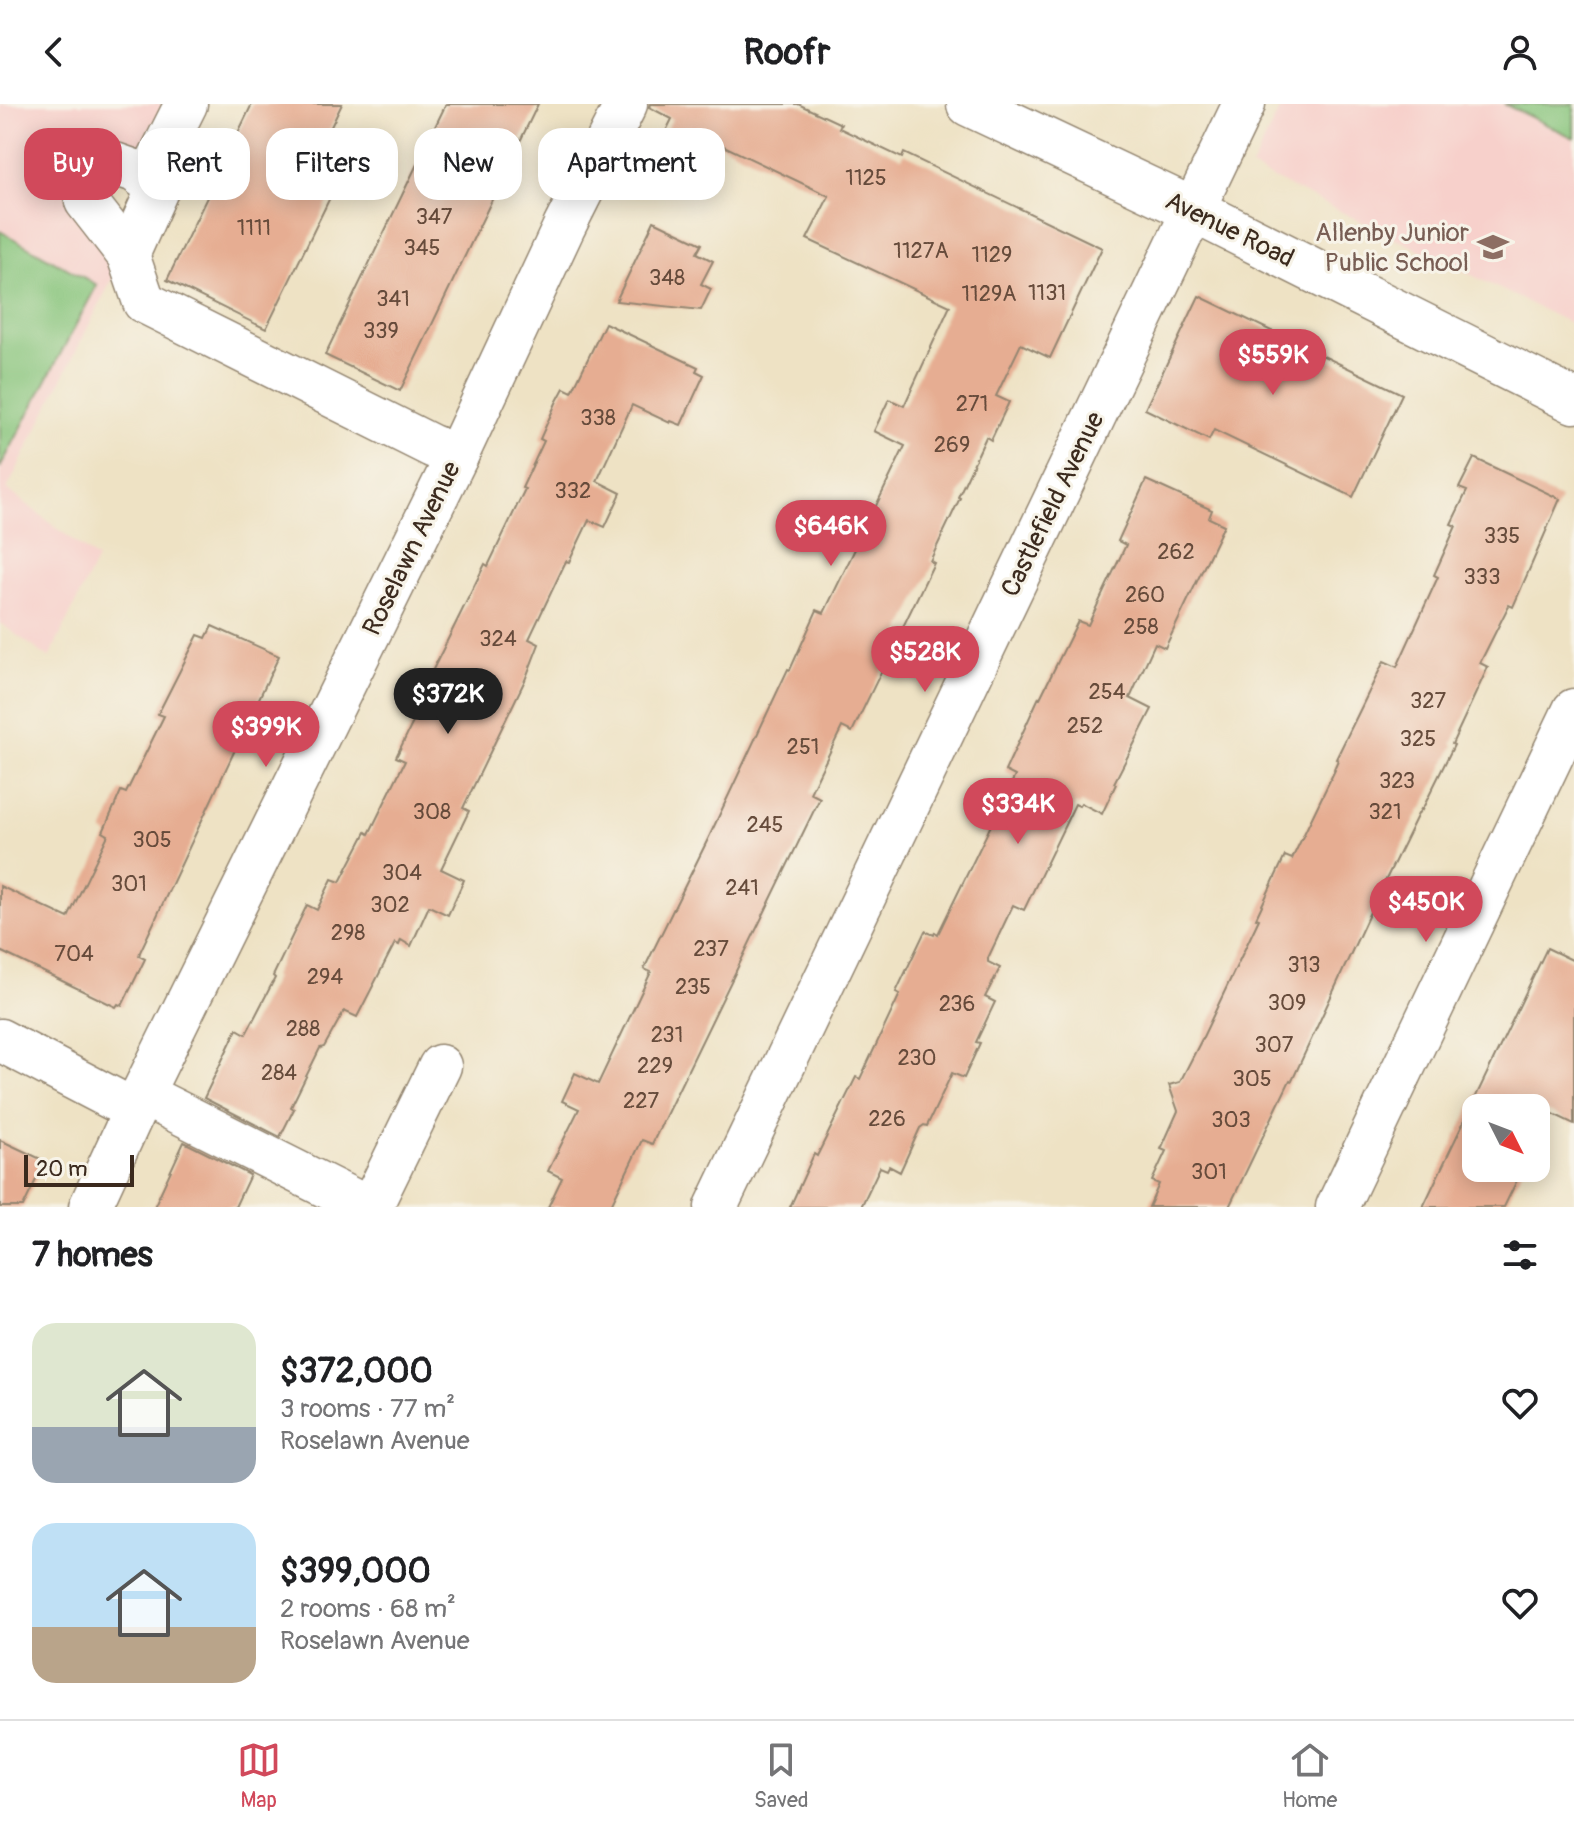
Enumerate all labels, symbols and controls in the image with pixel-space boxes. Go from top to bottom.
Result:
icon: back [32,30,76,74]
text: Roofr [744,30,830,75]
icon: person [1498,30,1542,74]
chip: Buy [24,128,122,200]
chip: Rent [138,128,250,200]
chip: Filters [266,128,398,200]
chip: New [414,128,522,200]
chip: Apartment [538,128,725,200]
house number: 1125 [845,164,887,192]
street label: Avenue Road [1160,185,1299,275]
house number: 347 [416,203,453,231]
house number: 1111 [237,214,271,242]
place label: Allenby Junior Public School [1315,217,1470,279]
school or university icon: Allenby Junior Public School [1476,230,1510,264]
house number: 345 [404,234,440,262]
house number: 1127A [893,237,949,265]
house number: 1129 [972,241,1012,269]
house number: 348 [649,264,685,292]
house number: 1131 [1028,279,1066,307]
house number: 1129A [961,280,1017,308]
house number: 341 [376,285,410,313]
house number: 339 [363,317,399,345]
pin: $559K [1217,329,1329,397]
text: $559K [1237,339,1309,371]
house number: 271 [956,390,988,418]
house number: 338 [580,404,616,432]
street label: Castlefield Avenue [994,407,1112,602]
house number: 269 [934,431,970,459]
street label: Roselawn Avenue [356,456,468,641]
house number: 332 [555,477,591,505]
pin: $646K [775,500,887,568]
text: $646K [793,510,869,542]
house number: 335 [1484,522,1520,550]
house number: 262 [1157,538,1195,566]
house number: 333 [1464,563,1500,591]
house number: 260 [1125,581,1165,609]
house number: 258 [1123,613,1159,641]
house number: 324 [479,625,517,653]
pin: $528K [869,626,981,694]
text: $528K [889,636,961,668]
pin: $372K [392,668,504,736]
text: $372K [412,678,484,710]
house number: 254 [1089,678,1126,706]
house number: 327 [1410,687,1446,715]
pin: $399K [210,701,322,769]
text: $399K [230,711,302,743]
house number: 252 [1067,712,1103,740]
house number: 325 [1400,725,1436,753]
house number: 251 [787,733,819,761]
house number: 323 [1379,767,1415,795]
pin: $334K [962,778,1074,846]
text: $334K [981,788,1055,820]
house number: 308 [413,798,451,826]
house number: 321 [1368,798,1402,826]
house number: 245 [747,811,783,839]
house number: 305 [132,826,172,854]
house number: 304 [382,859,422,887]
house number: 301 [111,870,147,898]
house number: 241 [725,874,759,902]
pin: $450K [1370,876,1482,944]
text: $450K [1388,886,1464,918]
house number: 302 [370,891,410,919]
house number: 298 [331,919,365,947]
house number: 237 [693,935,729,963]
house number: 704 [54,940,94,968]
house number: 313 [1287,951,1321,979]
house number: 294 [307,963,343,991]
house number: 235 [675,973,711,1001]
house number: 309 [1268,989,1306,1017]
house number: 236 [939,990,975,1018]
house number: 288 [286,1015,320,1043]
house number: 231 [651,1021,683,1049]
house number: 307 [1255,1031,1294,1059]
house number: 230 [898,1044,936,1072]
house number: 229 [637,1052,673,1080]
house number: 284 [261,1059,297,1087]
house number: 305 [1232,1065,1272,1093]
house number: 227 [623,1087,659,1115]
north arrow [1462,1094,1550,1182]
map controls [1462,1094,1550,1182]
house number: 226 [868,1105,906,1133]
house number: 303 [1211,1106,1251,1134]
scale bar [24,1151,134,1187]
text: 20 m [36,1155,88,1183]
house number: 301 [1191,1158,1227,1186]
icon: filters [1498,1233,1542,1277]
text: 7 homes [32,1234,153,1277]
text: $372,000 [280,1350,433,1393]
icon: home [96,1355,192,1451]
icon: heart [1498,1381,1542,1425]
text: 3 rooms · 77 m² [280,1393,455,1425]
text: Roselawn Avenue [280,1425,470,1457]
text: $399,000 [280,1550,431,1593]
icon: home [96,1555,192,1651]
icon: heart [1498,1581,1542,1625]
text: 2 rooms · 68 m² [280,1593,456,1625]
text: Roselawn Avenue [280,1625,470,1657]
tab: Map [237,1738,281,1814]
tab: Saved [754,1738,809,1814]
tab: Home [1282,1738,1337,1814]

